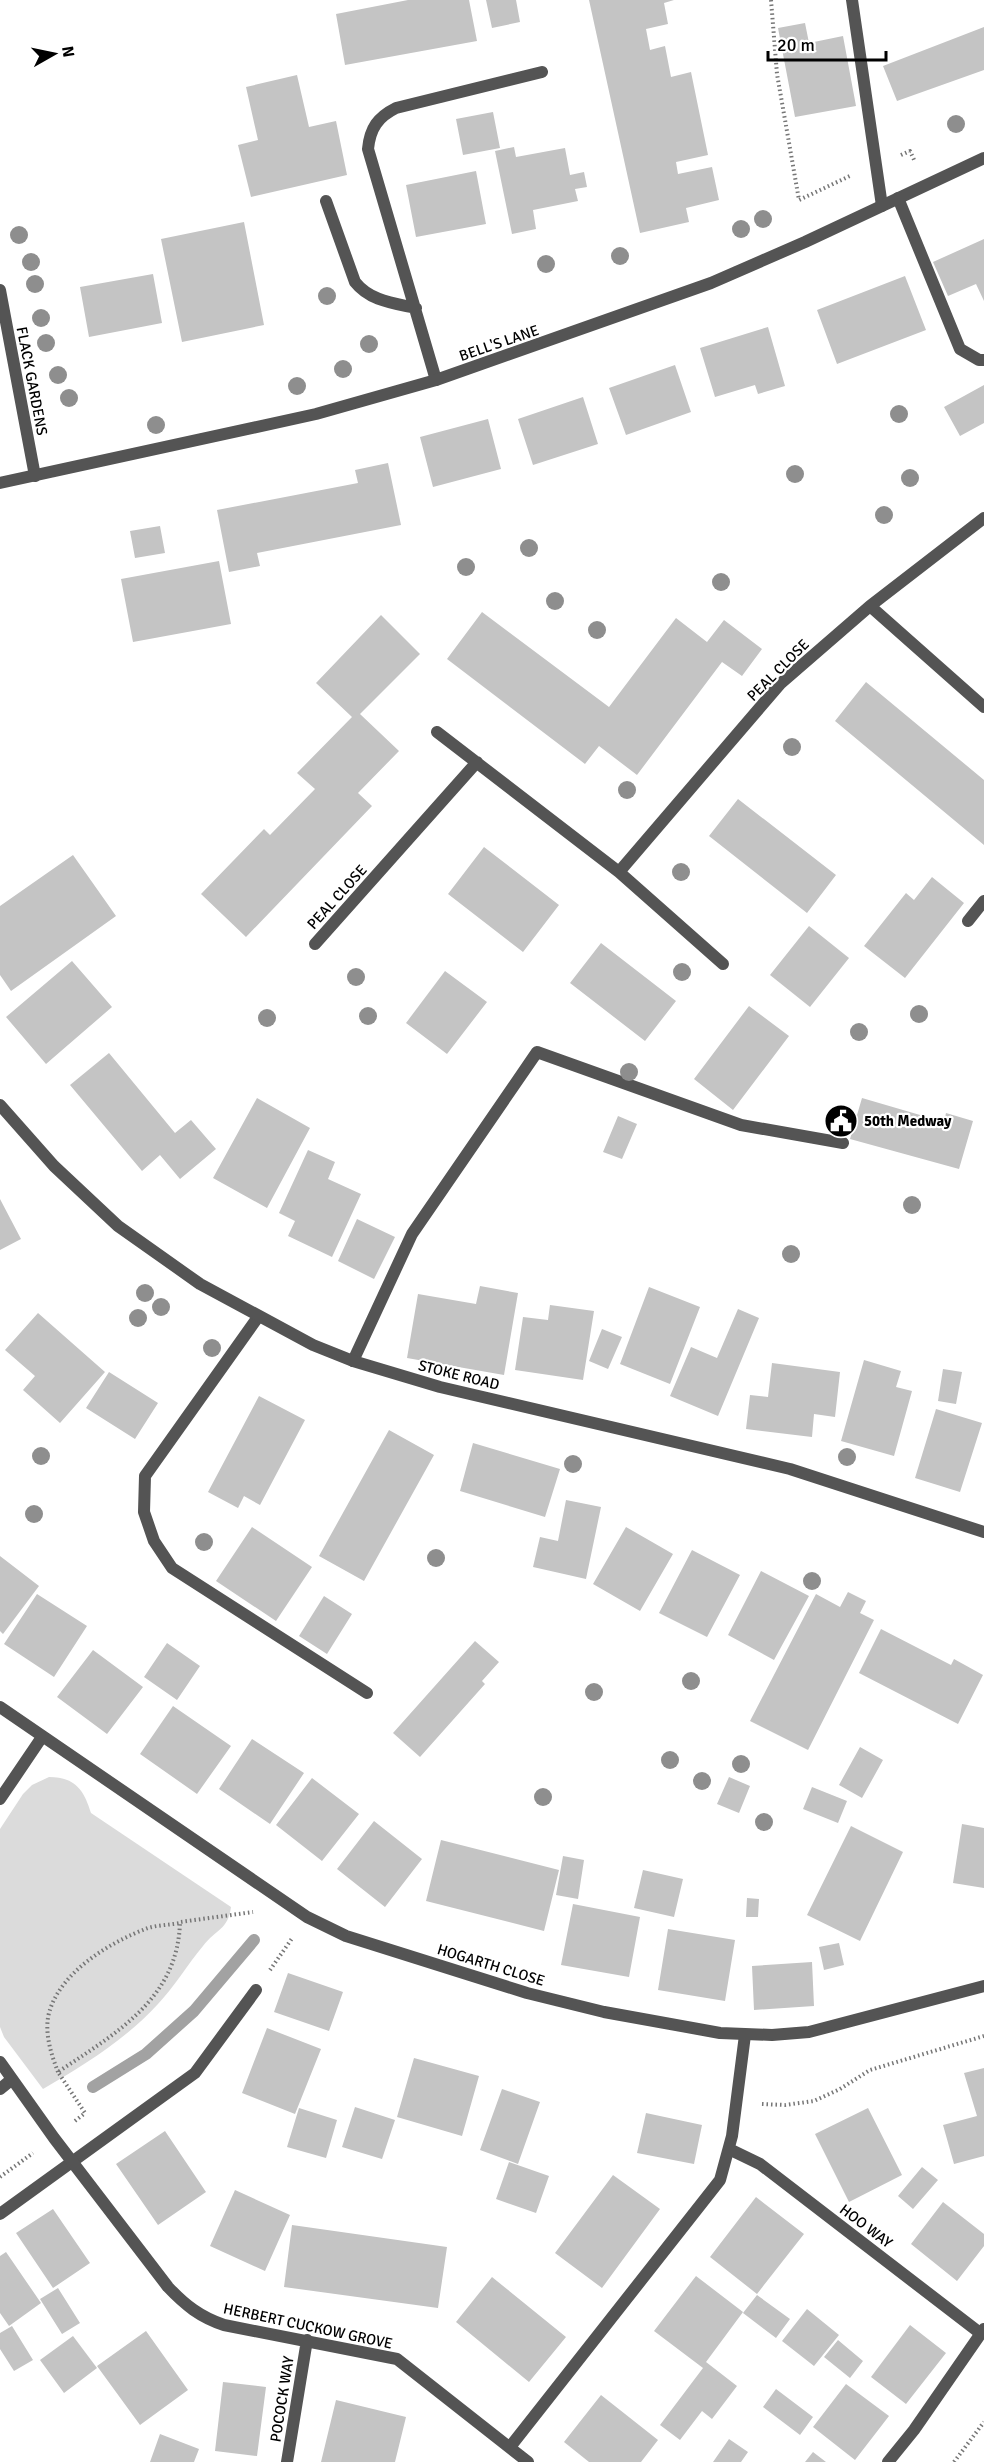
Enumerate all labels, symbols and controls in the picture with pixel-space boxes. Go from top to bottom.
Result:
north arrow [24,24,84,84]
scale bar [768,24,886,62]
text: 20 m [777,34,815,56]
text: N [57,45,79,59]
street label: BELL'S LANE [457,321,541,365]
street label: FLACK GARDENS [13,325,51,437]
street label: PEAL CLOSE [743,635,813,705]
street label: PEAL CLOSE [303,861,371,933]
public building icon: 50th Medway [823,1103,859,1139]
place label: 50th Medway [864,1112,952,1130]
street label: STOKE ROAD [417,1356,501,1394]
street label: HOGARTH CLOSE [435,1940,547,1990]
street label: HOO WAY [836,2200,896,2252]
street label: HERBERT CUCKOW GROVE [222,2299,394,2353]
street label: POCOCK WAY [266,2354,298,2443]

